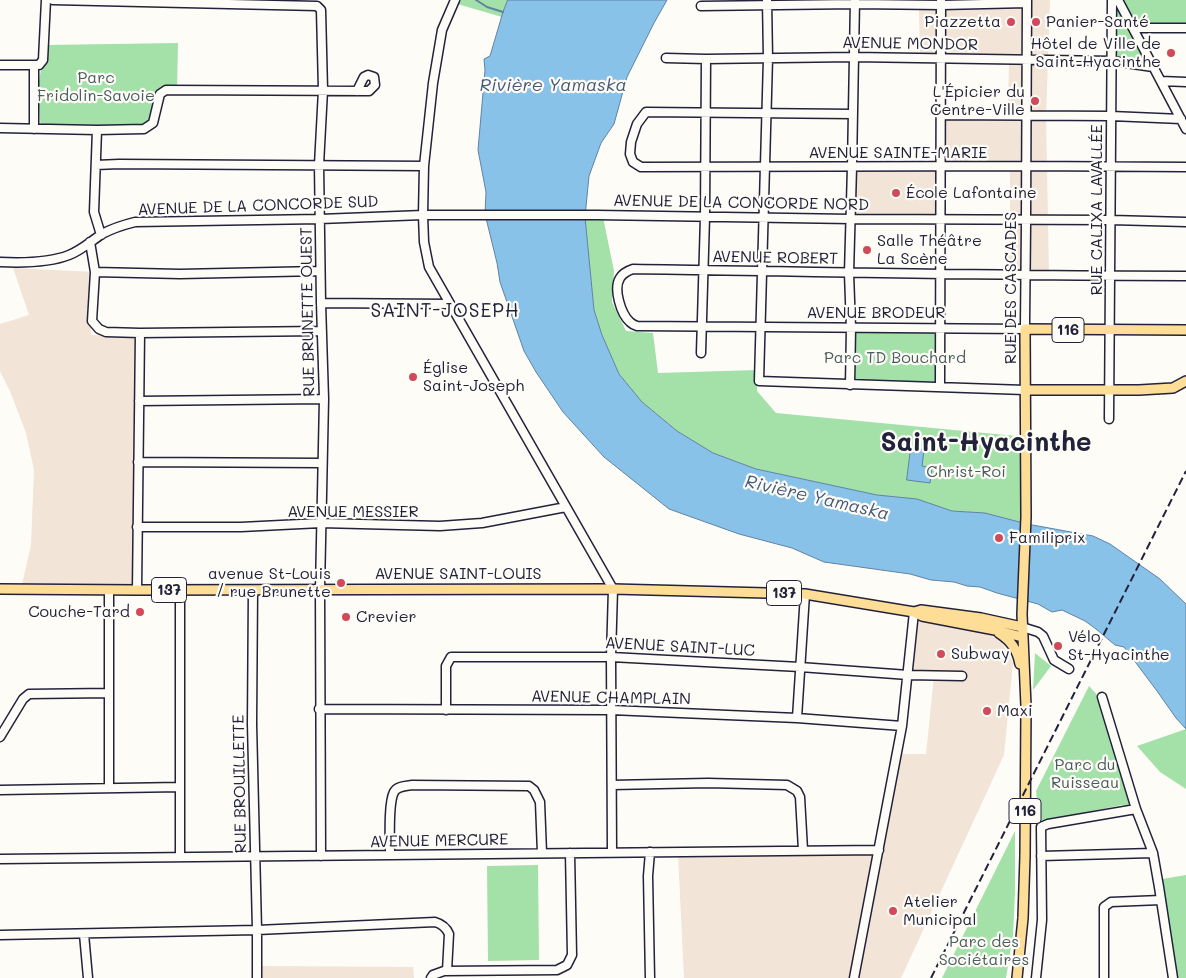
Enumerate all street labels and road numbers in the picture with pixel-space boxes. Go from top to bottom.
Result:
street label: AVENUE MONDOR [842,33,978,55]
street label: RUE CALIXA LAVALLÉE [1087,124,1107,296]
street label: AVENUE SAINTE-MARIE [809,143,987,163]
street label: AVENUE DE LA CONCORDE NORD [613,191,869,215]
street label: AVENUE DE LA CONCORDE SUD [137,192,379,220]
street label: RUE DES CASCADES [1001,212,1021,364]
street label: RUE BRUNETTE OUEST [297,227,319,397]
street label: AVENUE ROBERT [712,247,838,269]
street label: AVENUE BRODEUR [807,303,945,323]
road number: 116 [1052,318,1084,342]
street label: AVENUE MESSIER [287,502,419,522]
street label: AVENUE SAINT-LOUIS [374,564,542,584]
road number: 137 [152,578,186,602]
road number: 137 [766,580,802,606]
street label: AVENUE SAINT-LUC [605,633,755,661]
street label: AVENUE CHAMPLAIN [531,687,691,709]
street label: RUE BROUILLETTE [229,714,251,854]
road number: 116 [1009,798,1041,824]
street label: AVENUE MERCURE [370,830,508,852]

